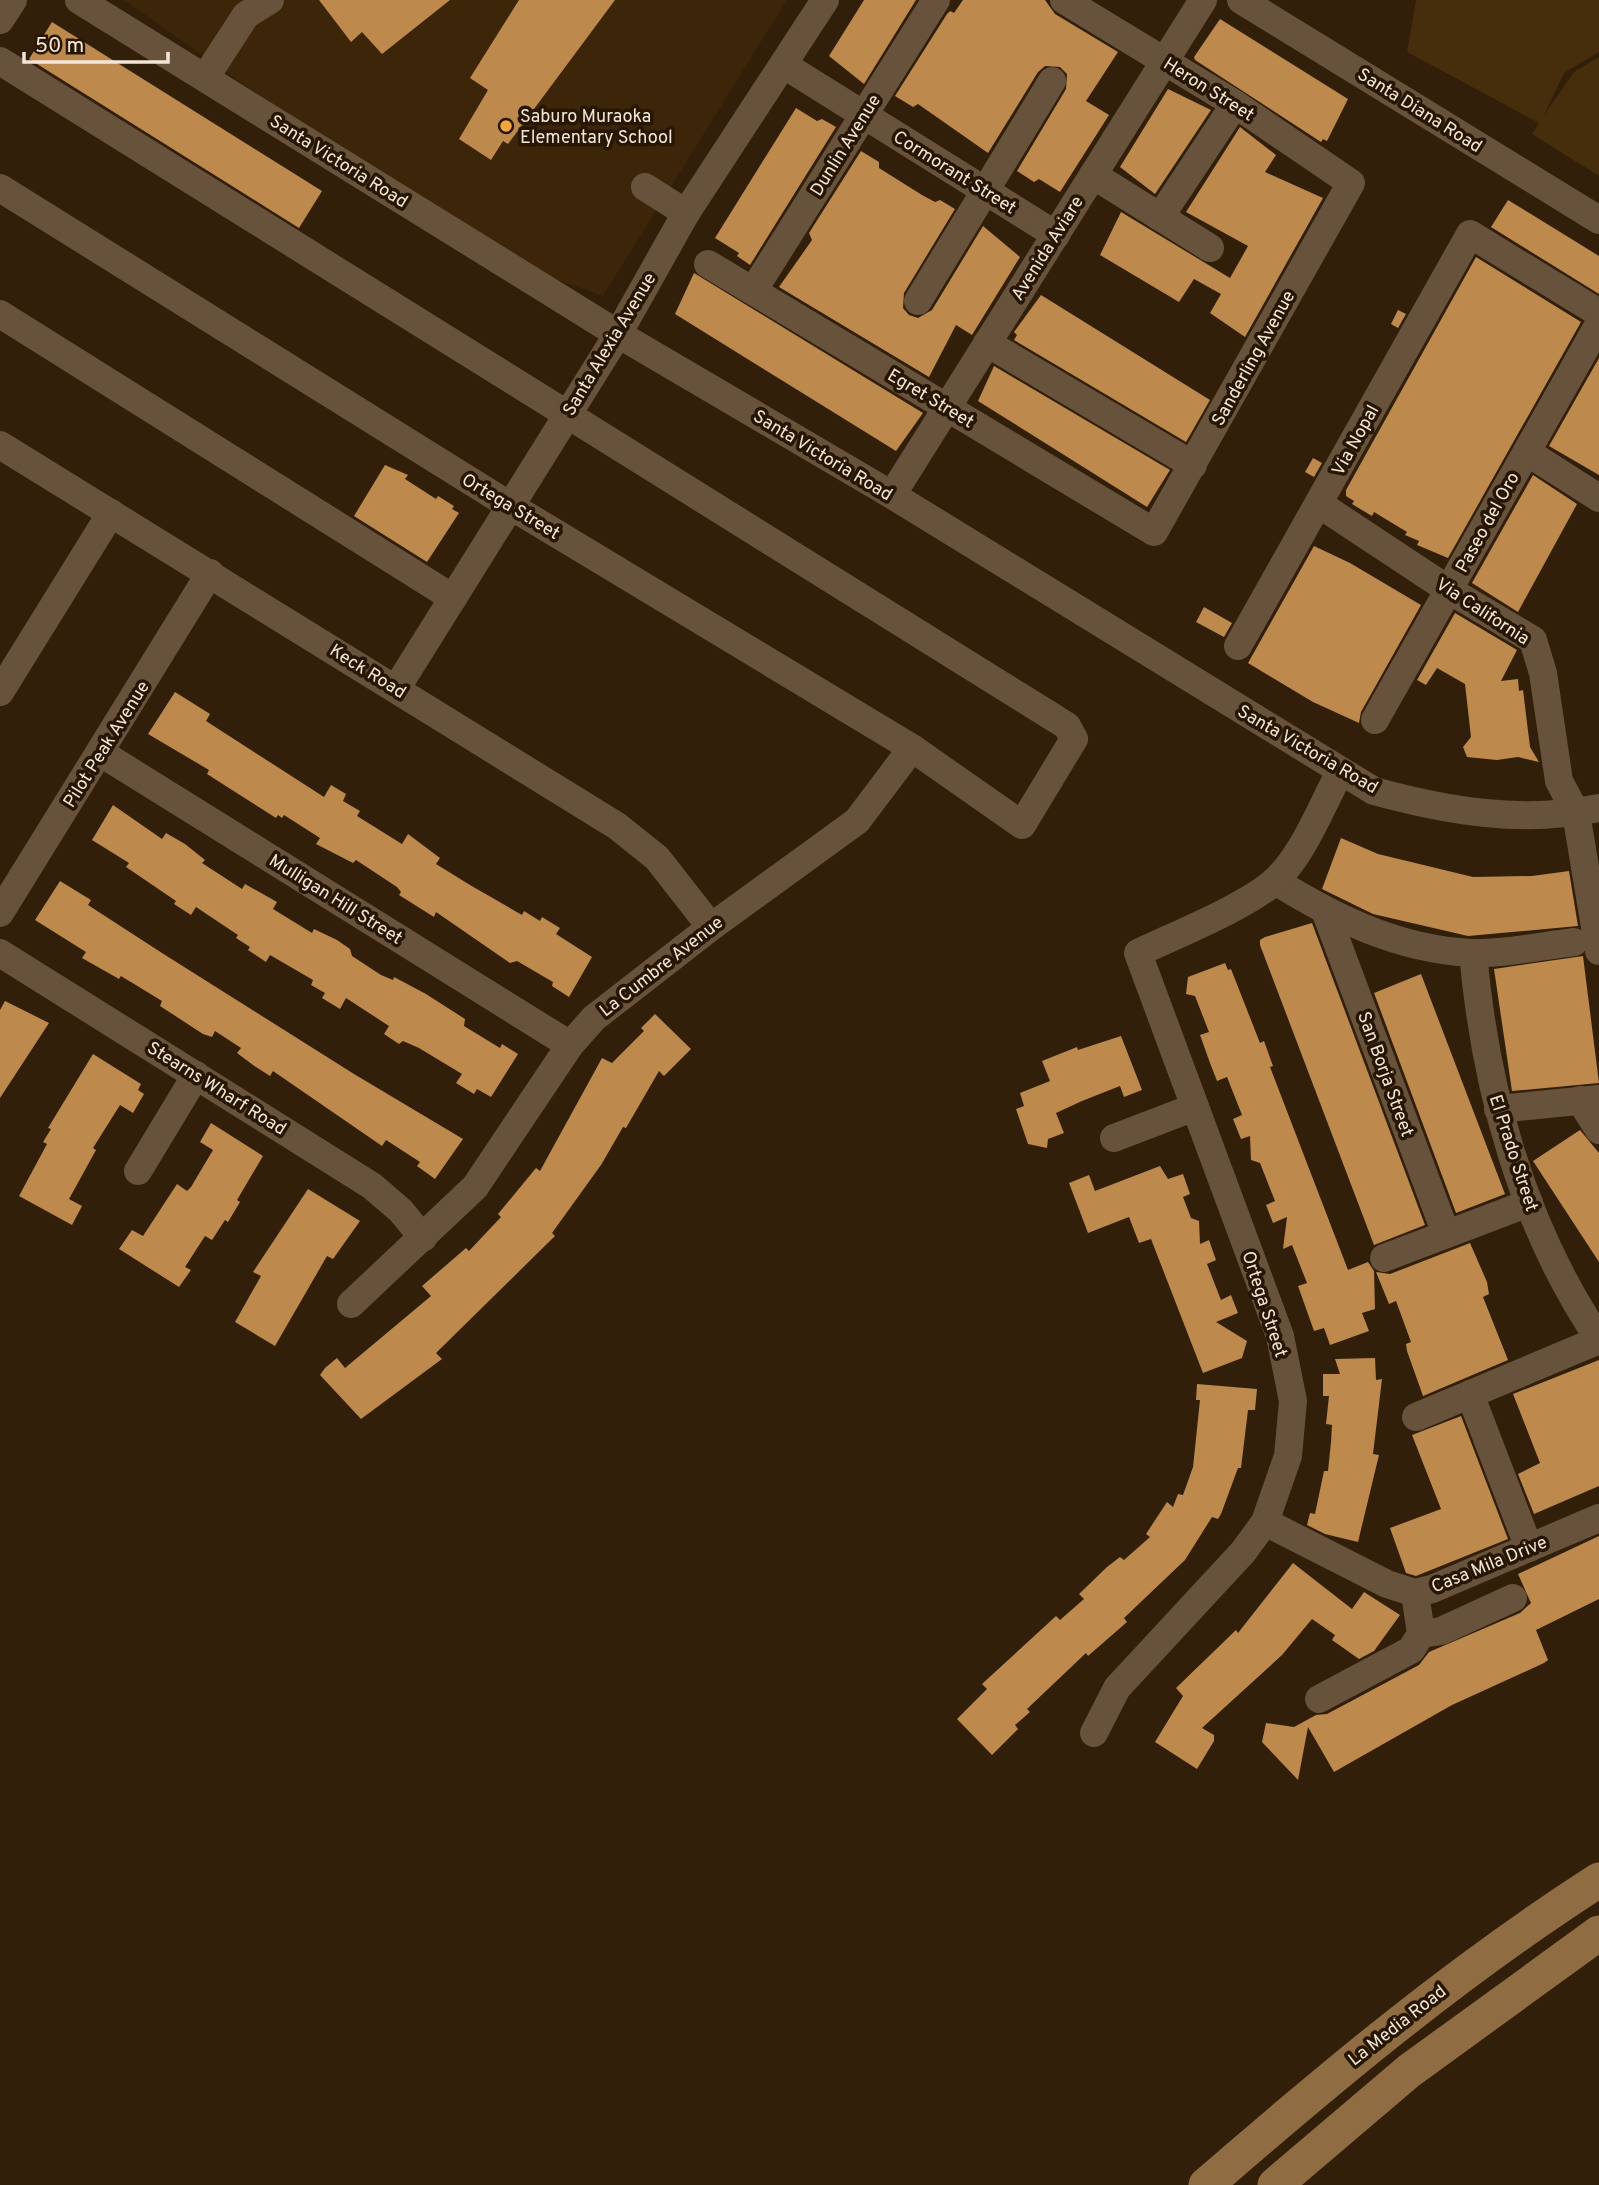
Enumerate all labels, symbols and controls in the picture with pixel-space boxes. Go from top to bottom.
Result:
scale bar [24,21,168,65]
text: 50 m [35,33,84,60]
street label: Heron Street [1158,53,1258,127]
street label: Santa Diana Road [1353,64,1486,159]
street label: Dunlin Avenue [806,91,887,201]
place label: Saburo Muraoka Elementary School [520,106,673,150]
street label: Santa Victoria Road [265,111,412,214]
marker: Saburo Muraoka Elementary School [498,118,514,134]
street label: Cormorant Street [888,126,1020,220]
street label: Avenida Aviare [1007,192,1090,305]
street label: Santa Alexia Avenue [558,269,662,421]
street label: Sanderling Avenue [1208,287,1301,430]
street label: Egret Street [883,364,978,434]
street label: Via Nopal [1328,401,1385,480]
street label: Santa Victoria Road [748,406,896,507]
street label: Paseo del Oro [1451,468,1525,577]
street label: Ortega Street [457,469,564,546]
street label: Via California [1431,573,1533,651]
street label: Keck Road [325,640,410,705]
street label: Pilot Peak Avenue [59,677,156,812]
street label: Santa Victoria Road [1233,701,1382,800]
street label: Mulligan Hill Street [264,850,406,951]
street label: La Cumbre Avenue [595,912,728,1023]
street label: San Borja Street [1351,1009,1418,1140]
street label: Stearns Wharf Road [142,1037,290,1141]
street label: El Prado Street [1483,1092,1542,1215]
street label: Ortega Street [1236,1248,1292,1361]
street label: Casa Mila Drive [1428,1532,1551,1599]
street label: La Media Road [1344,1981,1452,2072]

